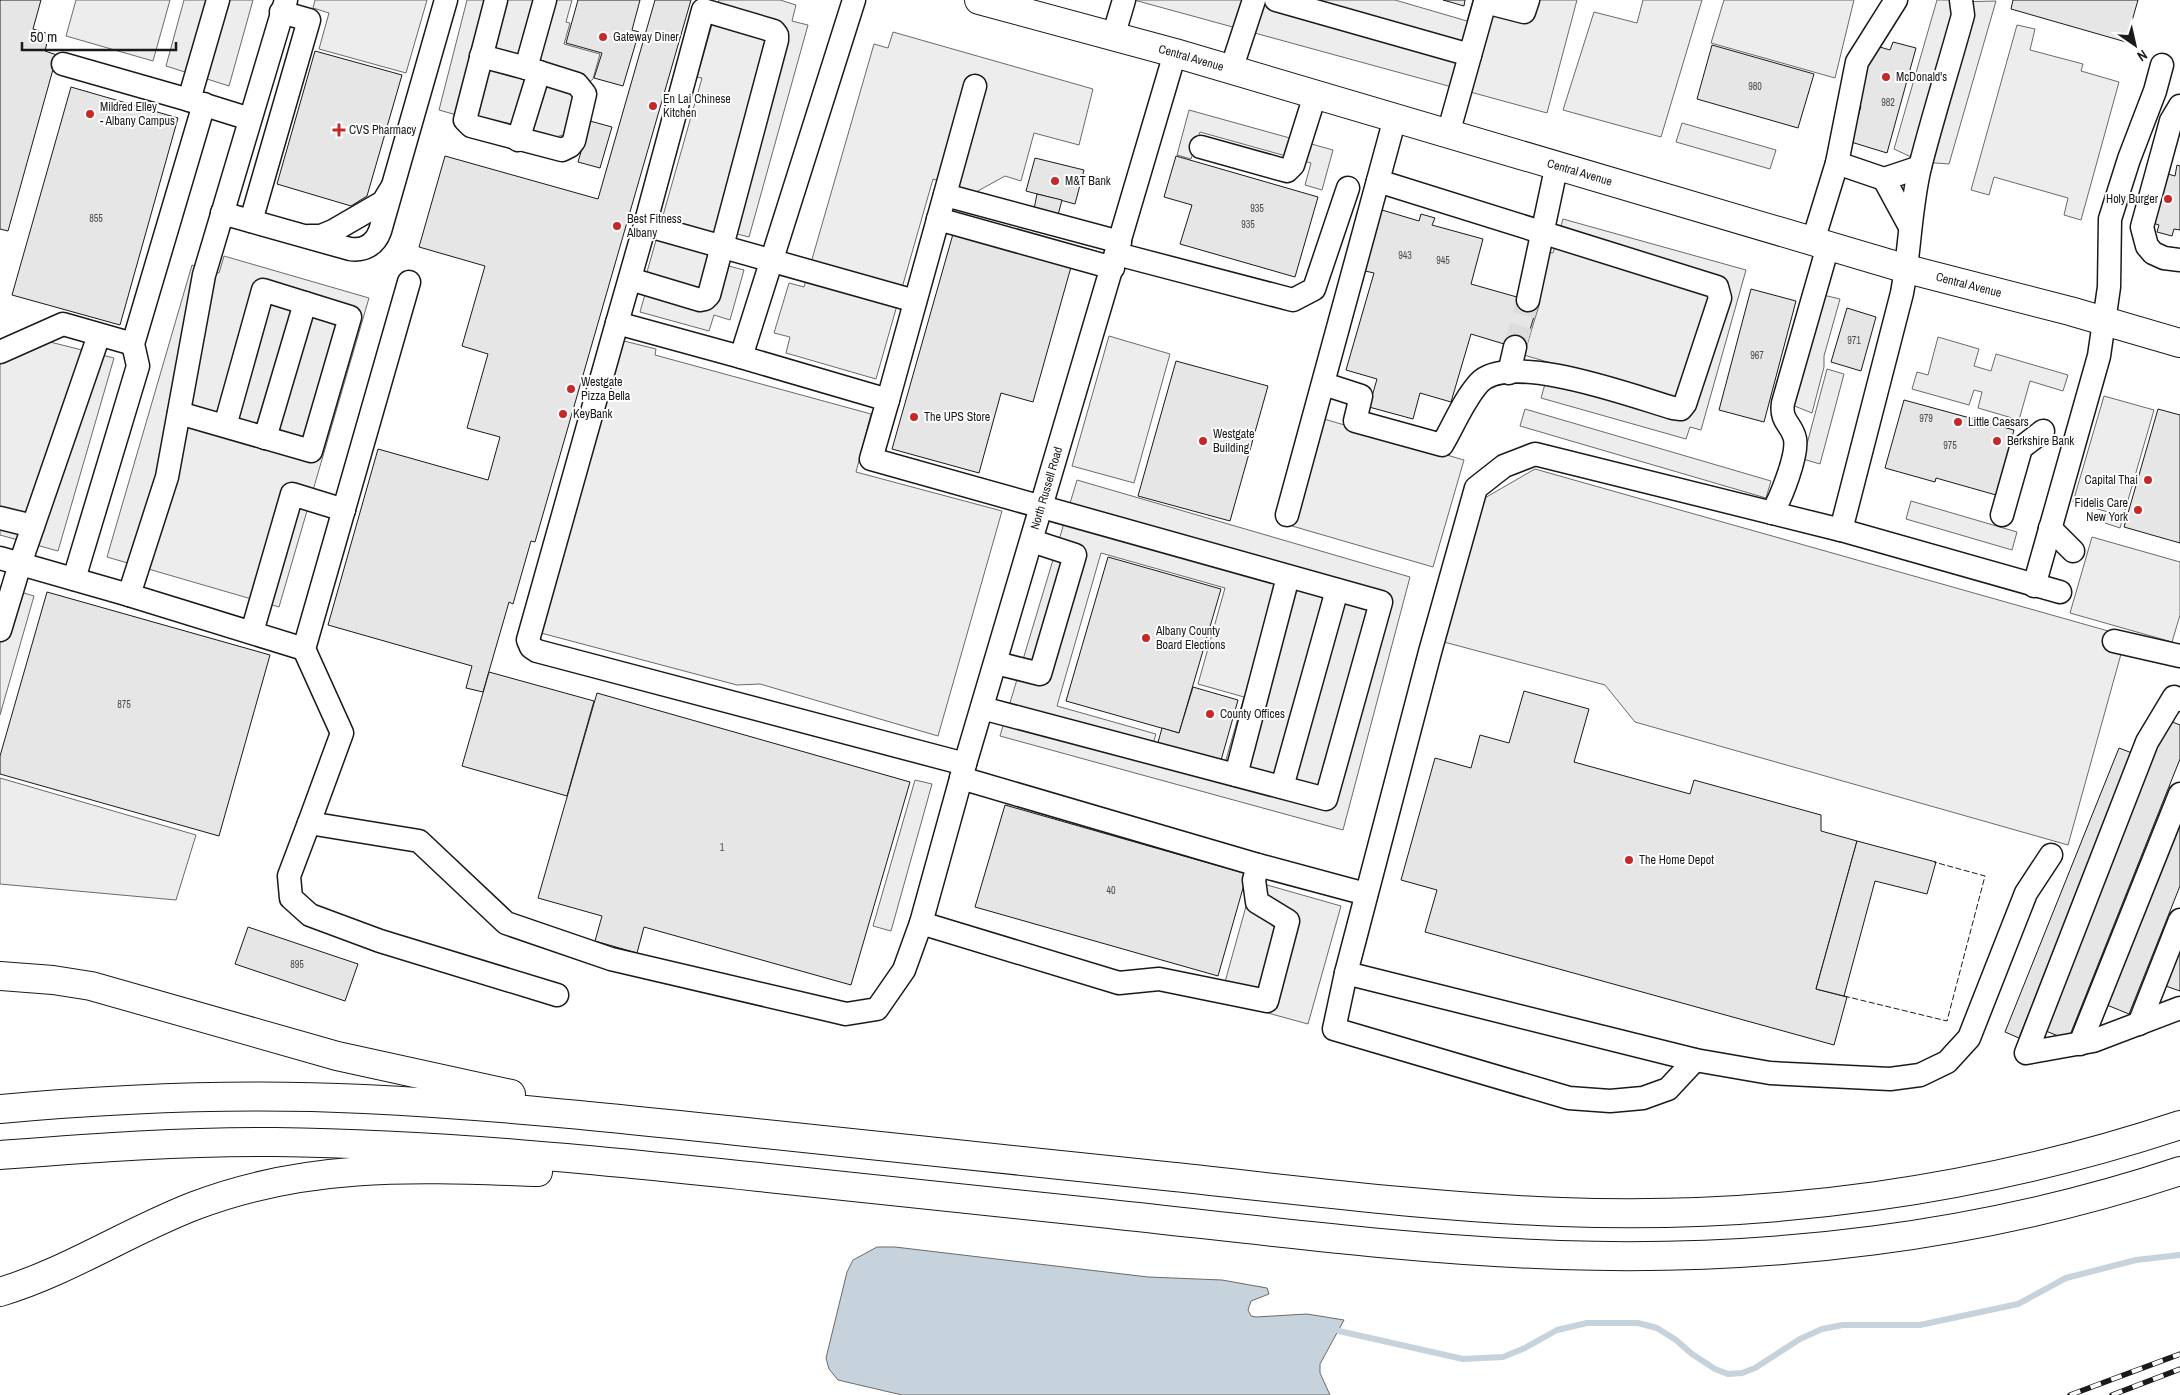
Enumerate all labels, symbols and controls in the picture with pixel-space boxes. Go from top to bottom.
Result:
scale bar [22,20,176,52]
north arrow [2110,20,2160,70]
text: 50 m [30,26,57,47]
place label: Gateway Diner [613,29,679,45]
marker: Gateway Diner [597,31,609,43]
street label: Central Avenue [1157,41,1226,75]
text: N [2134,46,2151,66]
place label: McDonald's [1896,69,1947,85]
marker: McDonald's [1880,71,1892,83]
house number: 980 [1748,80,1762,93]
place label: En Lai Chinese Kitchen [663,91,731,121]
house number: 982 [1881,96,1895,109]
place label: Mildred Elley - Albany Campus [100,99,175,129]
marker: En Lai Chinese Kitchen [647,100,659,112]
marker: Mildred Elley - Albany Campus [84,108,96,120]
place label: CVS Pharmacy [349,122,416,138]
marker: CVS Pharmacy [333,124,345,136]
street label: Central Avenue [1545,155,1614,190]
place label: M&T Bank [1065,173,1111,189]
marker: M&T Bank [1049,175,1061,187]
place label: Holy Burger [2106,191,2159,207]
marker: Holy Burger [2162,193,2174,205]
house number: 935 [1250,202,1264,215]
place label: Best Fitness Albany [626,211,682,241]
house number: 855 [89,212,103,225]
house number: 935 [1241,218,1255,231]
marker: Best Fitness Albany [611,220,623,232]
house number: 943 [1398,249,1412,262]
house number: 945 [1436,254,1450,267]
street label: Central Avenue [1934,269,2003,301]
house number: 971 [1847,334,1861,347]
house number: 967 [1750,349,1764,362]
place label: Westgate Pizza Bella [581,374,631,404]
marker: Westgate Pizza Bella [565,383,577,395]
place label: KeyBank [573,406,612,422]
marker: KeyBank [557,408,569,420]
place label: The UPS Store [924,409,990,425]
marker: The UPS Store [908,411,920,423]
house number: 979 [1919,412,1933,425]
place label: Little Caesars [1968,414,2029,430]
marker: Little Caesars [1952,416,1964,428]
place label: Westgate Building [1213,426,1254,456]
place label: Berkshire Bank [2007,433,2074,449]
marker: Westgate Building [1197,435,1209,447]
marker: Berkshire Bank [1991,435,2003,447]
house number: 975 [1943,439,1957,452]
street label: North Russell Road [1027,445,1066,531]
place label: Capital Thai [2085,472,2138,488]
marker: Capital Thai [2142,474,2154,486]
place label: Fidelis Care New York [2074,495,2128,525]
marker: Fidelis Care New York [2132,504,2144,516]
place label: Albany County Board Elections [1155,623,1226,653]
marker: Albany County Board Elections [1140,632,1152,644]
house number: 875 [117,698,131,711]
place label: County Offices [1220,706,1285,722]
marker: County Offices [1204,708,1216,720]
house number: 1 [720,841,725,854]
place label: The Home Depot [1639,852,1714,868]
marker: The Home Depot [1623,854,1635,866]
house number: 40 [1106,884,1116,897]
house number: 895 [290,958,304,971]

